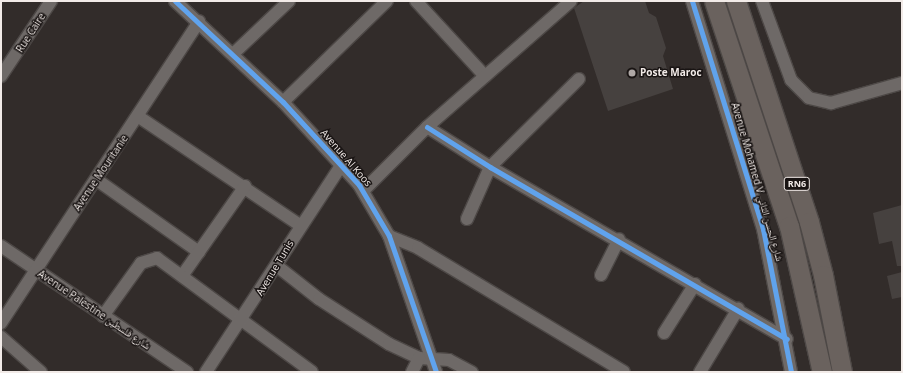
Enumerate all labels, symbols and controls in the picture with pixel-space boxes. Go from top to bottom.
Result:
street label: Rue Caire [14,11,48,55]
place label: Poste Maroc [640,67,702,79]
marker: Poste Maroc [627,68,637,78]
street label: Avenue Mohamed V شارع الحسن الثاني [729,101,785,263]
street label: Avenue Al Koos [318,127,374,189]
street label: Avenue Mouritanie [71,133,131,213]
road number: RN6 [783,177,811,191]
street label: Avenue Tunis [254,238,296,298]
street label: Avenue Palestine شارع فلسطين [36,268,152,352]

